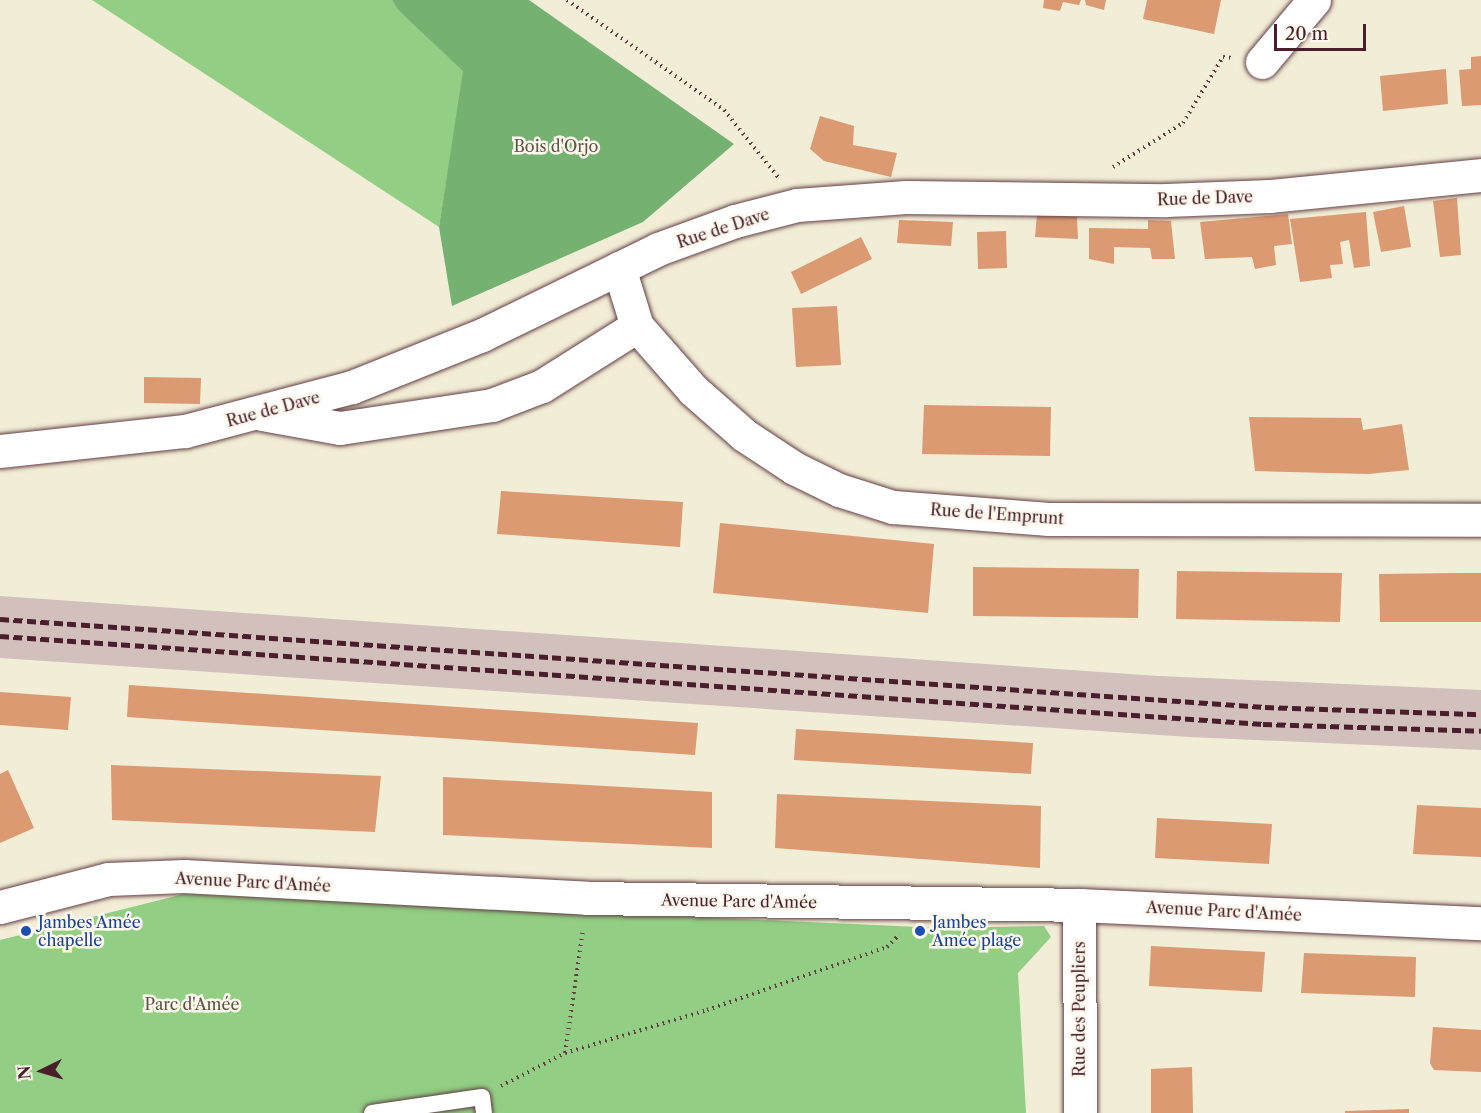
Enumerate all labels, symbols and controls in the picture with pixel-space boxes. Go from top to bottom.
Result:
scale bar [1277,12,1368,50]
text: 20 m [1285,23,1328,45]
park label: Bois d'Orjo [514,136,598,156]
street label: Rue de Dave [1157,187,1253,209]
street label: Rue de Dave [674,204,772,252]
street label: Rue de Dave [224,387,322,431]
street label: Rue de l'Emprunt [929,500,1065,528]
street label: Avenue Parc d'Amée [175,868,331,896]
street label: Avenue Parc d'Amée [661,890,817,912]
street label: Avenue Parc d'Amée [1146,897,1302,925]
place label: Jambes Amée chapelle [38,912,141,950]
place label: Jambes Amée plage [932,912,1021,950]
marker: Jambes Amée chapelle [19,924,33,938]
marker: Jambes Amée plage [913,924,927,938]
street label: Rue des Peupliers [1069,941,1089,1077]
park label: Parc d'Amée [145,994,239,1014]
north arrow [12,1041,72,1101]
text: N [14,1065,35,1080]

